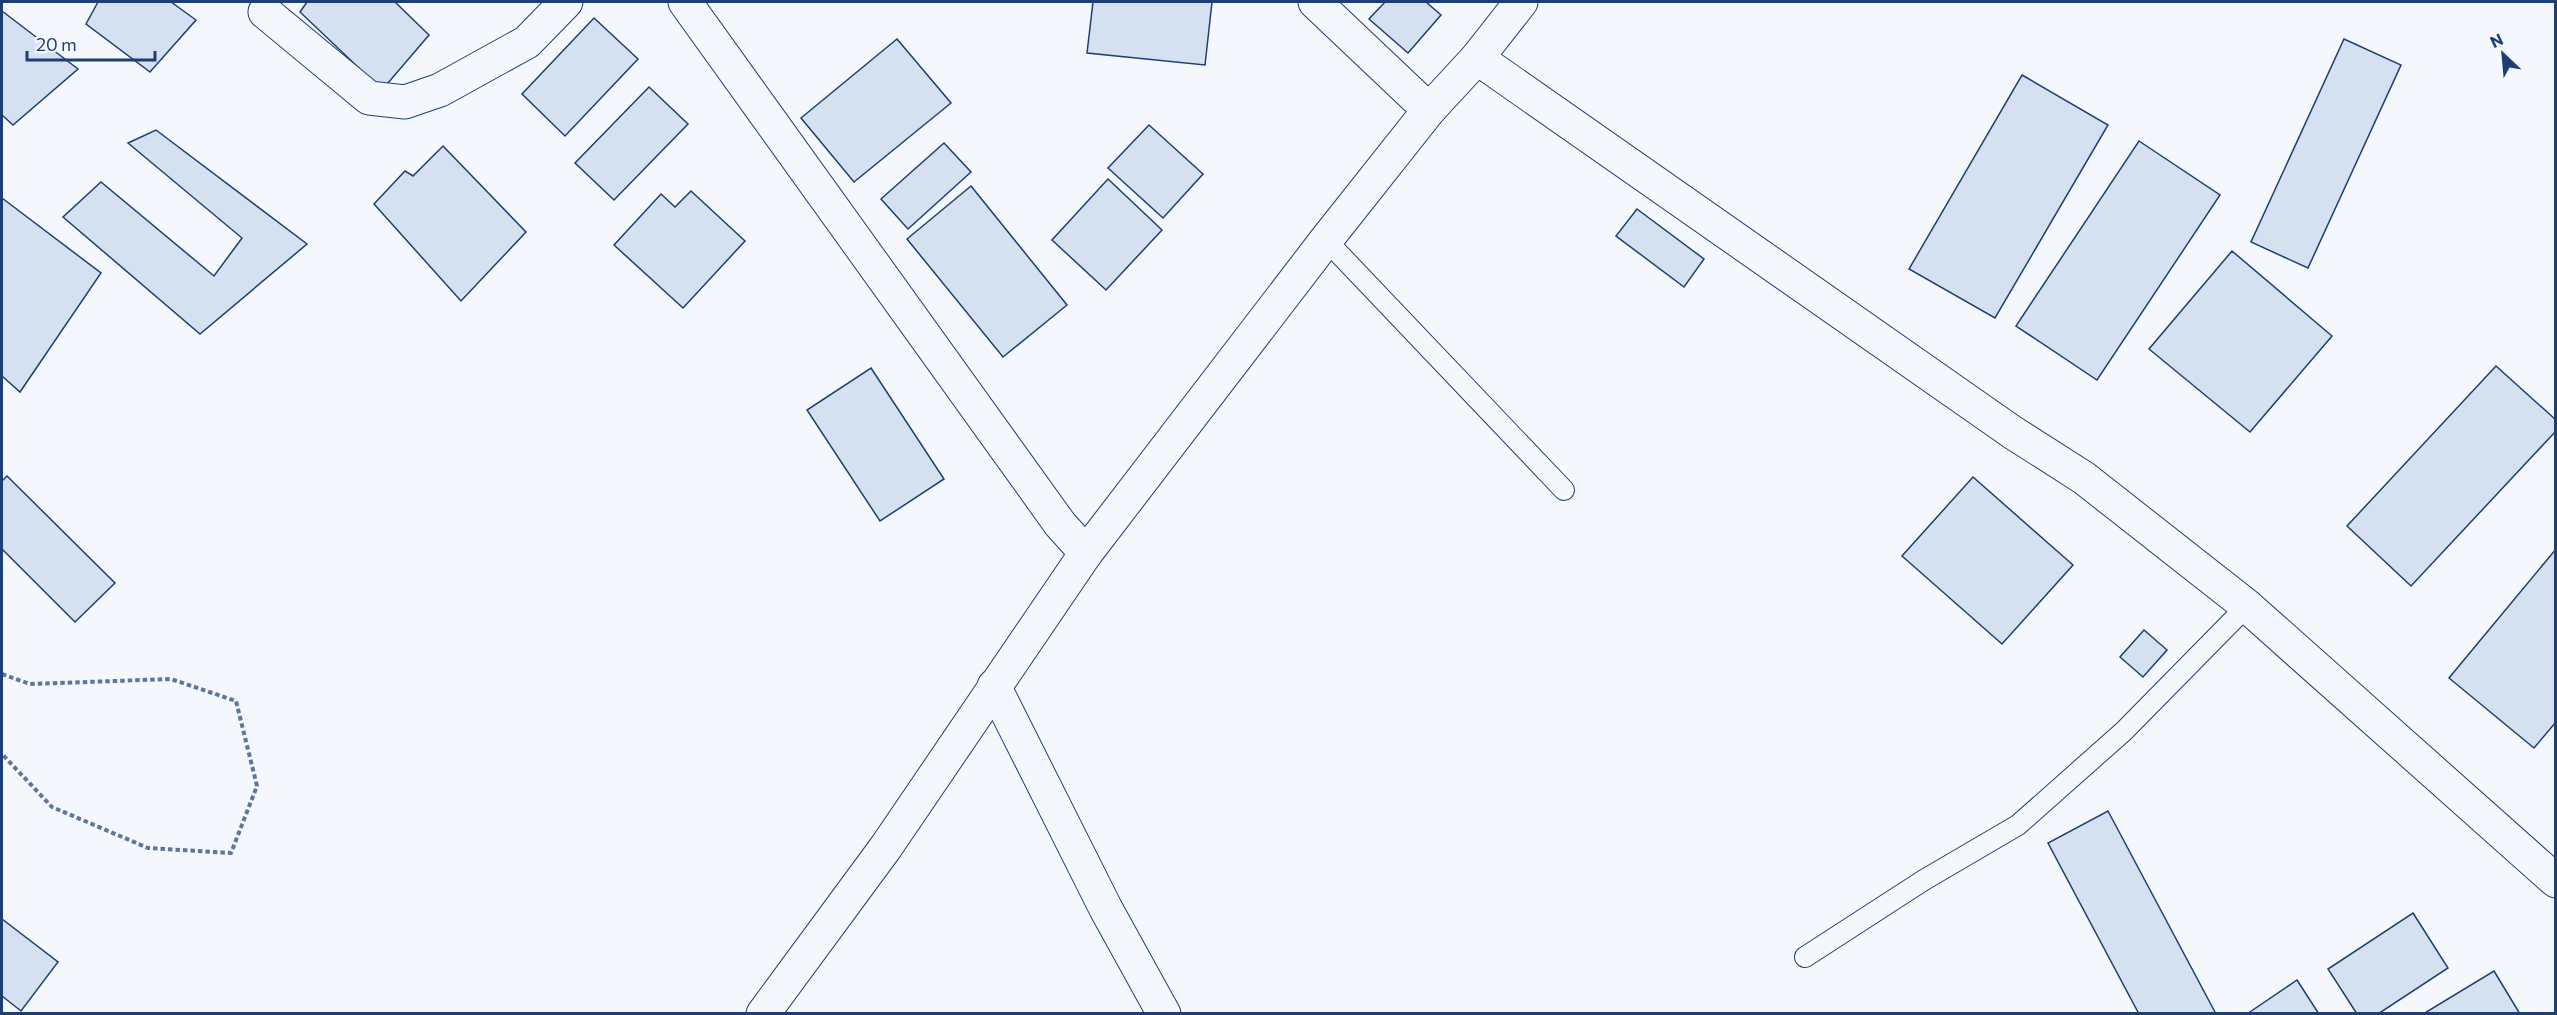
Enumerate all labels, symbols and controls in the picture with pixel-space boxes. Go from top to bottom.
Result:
scale bar [27,24,154,62]
north arrow [2473,24,2533,84]
text: N [2487,29,2506,51]
text: 20 m [36,33,77,55]

